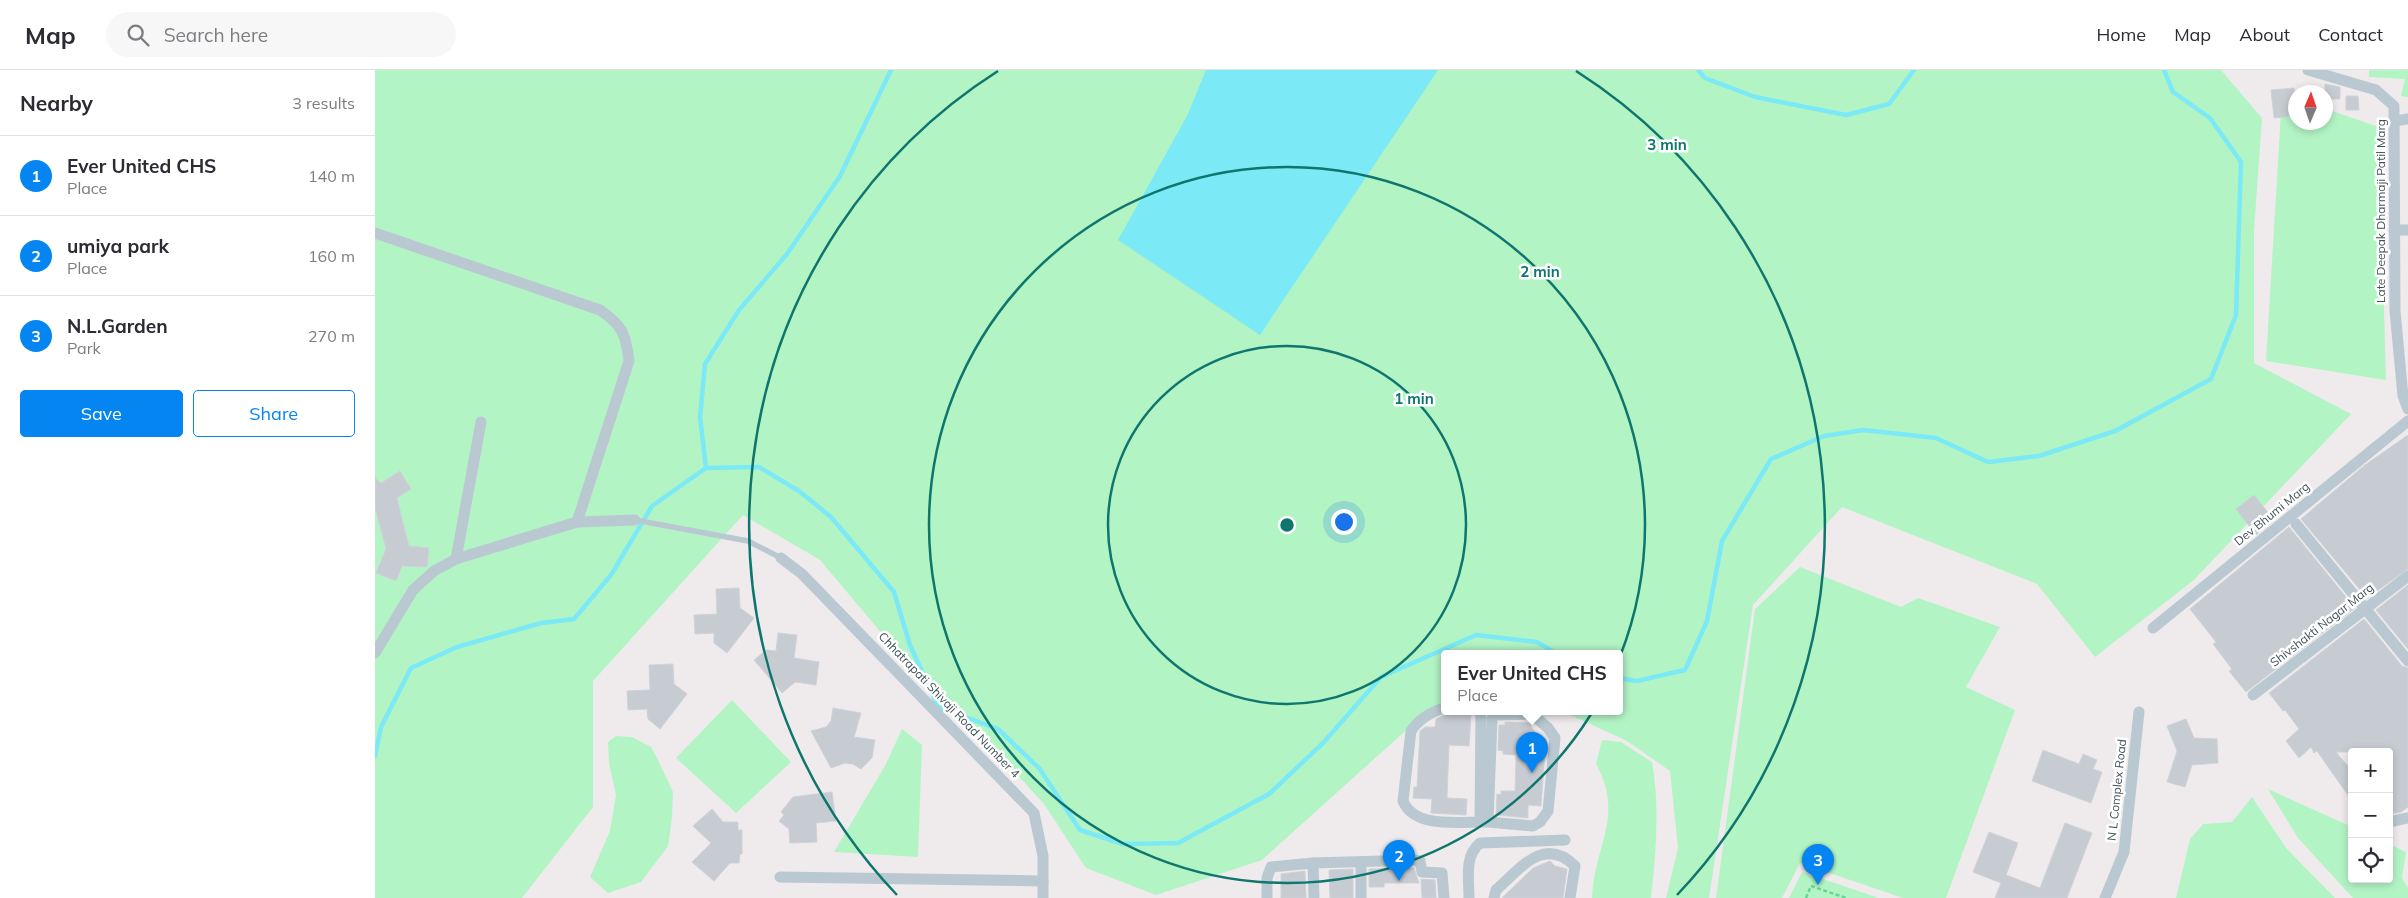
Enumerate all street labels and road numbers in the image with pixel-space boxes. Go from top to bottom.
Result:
street label: Late Deepak Dharmaji Patil Marg [2373,119,2388,303]
street label: Dev Bhumi Marg [2231,479,2312,549]
street label: Shivshakti Nagar Marg [2267,580,2376,670]
street label: Chhatrapati Shivaji Road Number 4 [876,629,1023,781]
street label: N L Complex Road [2104,738,2129,842]

